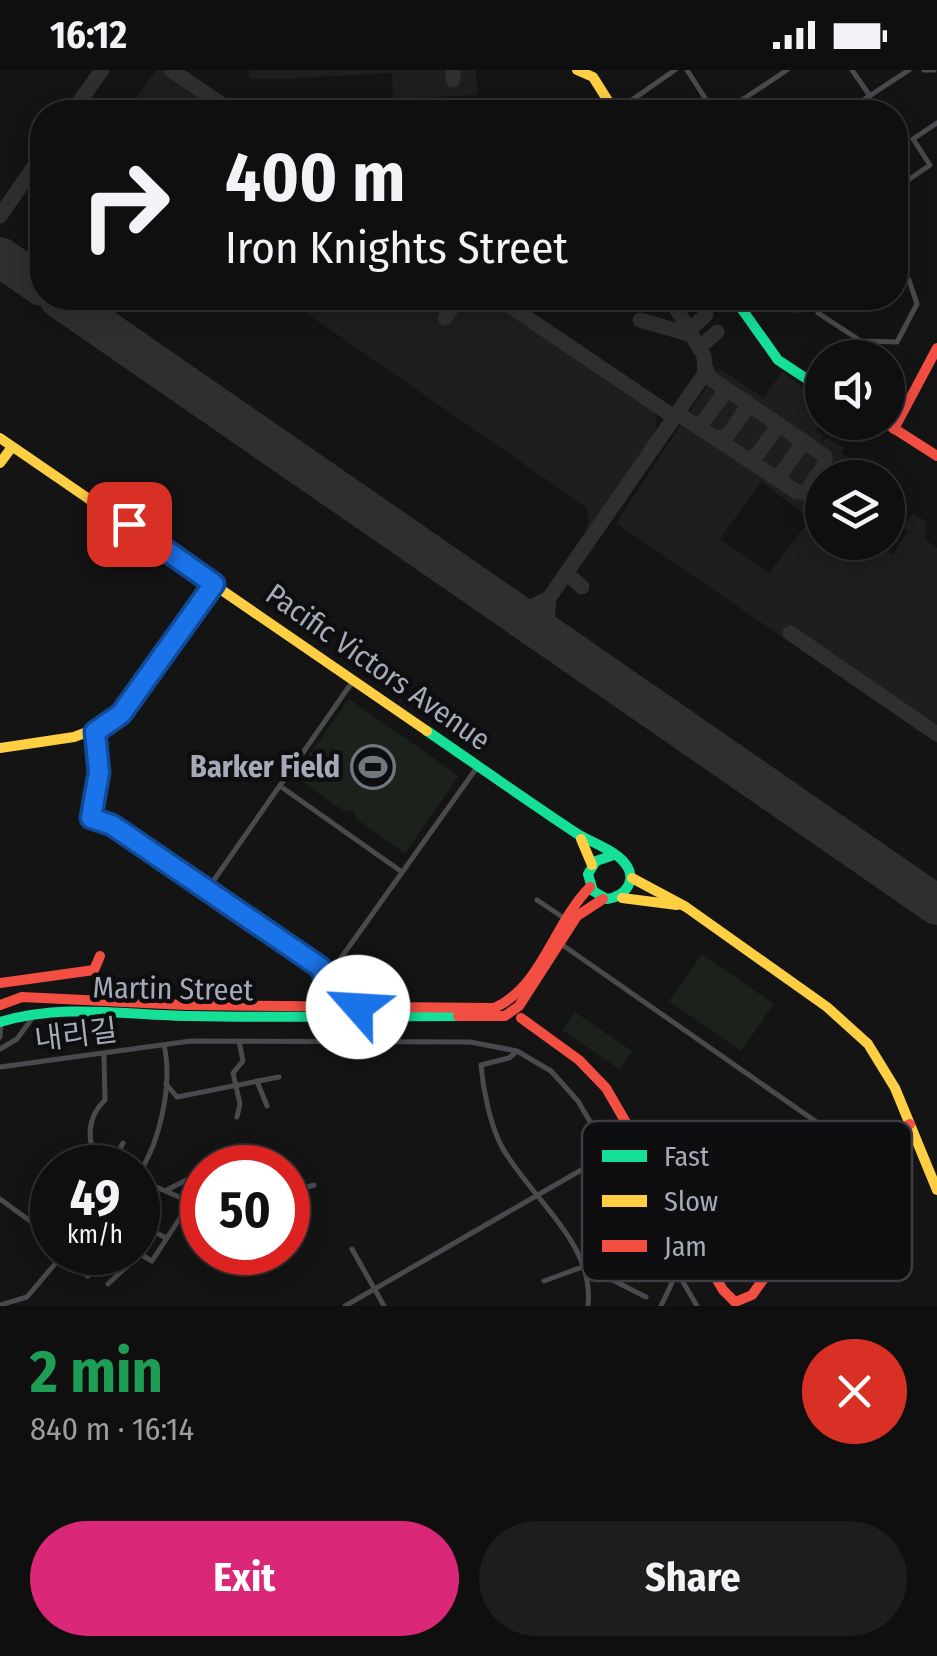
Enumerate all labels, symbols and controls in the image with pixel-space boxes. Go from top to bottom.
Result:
text: 16:12 [50,12,127,58]
text: 400 m [225,136,405,220]
icon: right [60,140,190,270]
text: Iron Knights Street [225,221,568,275]
map controls [805,340,905,560]
button: sound [805,340,905,440]
button: layers [805,460,905,560]
pin [87,482,172,567]
icon: arrive [102,497,157,552]
street label: Pacific Victors Avenue [259,576,497,758]
sports icon: Barker Field [350,744,396,790]
place label: Barker Field [190,749,340,785]
position arrow [306,955,410,1059]
street label: Martin Street [92,970,254,1008]
street label: 내리길 [33,1012,119,1058]
legend [582,1121,912,1281]
text: Fast [664,1140,710,1173]
speed limit sign: 50 [180,1145,310,1275]
text: 49 [70,1168,120,1228]
text: Slow [664,1185,718,1218]
text: km/h [67,1220,123,1250]
text: Jam [664,1230,707,1263]
text: 2 min [30,1336,163,1408]
button: close [802,1339,907,1444]
text: 840 m · 16:14 [30,1410,194,1448]
button: Exit [30,1521,459,1636]
button: Share [479,1521,907,1636]

